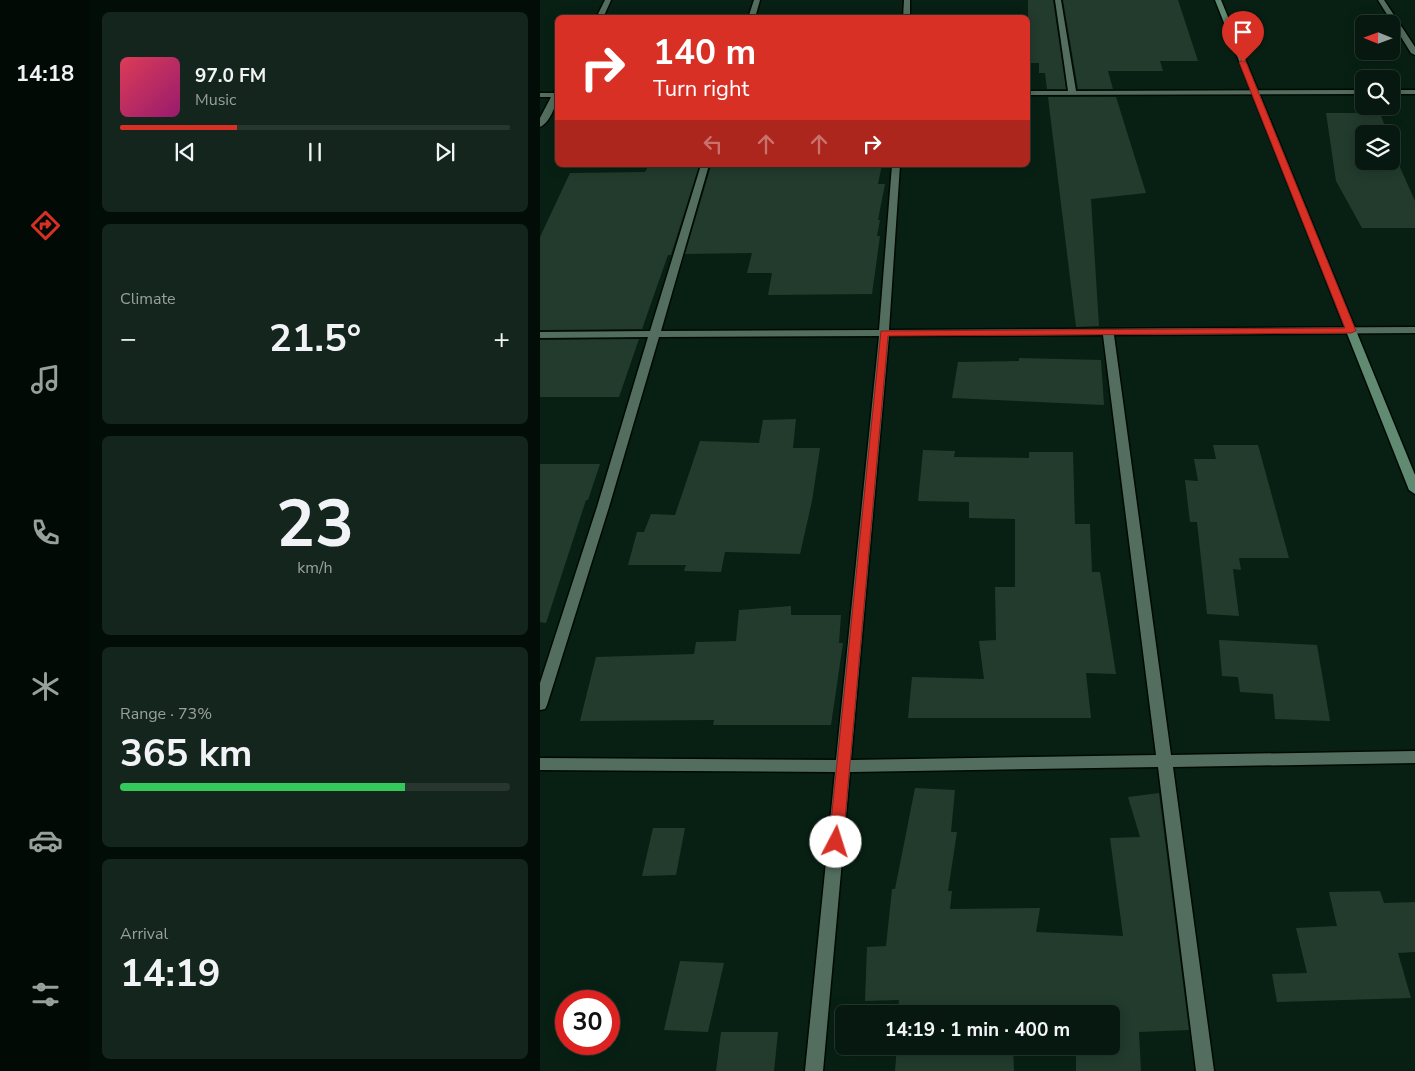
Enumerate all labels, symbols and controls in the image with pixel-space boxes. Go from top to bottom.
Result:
pin [1222,11,1264,62]
north arrow [1355,15,1400,60]
map controls [1355,15,1400,170]
icon: arrive [1229,18,1257,46]
text: 140 m [653,29,756,76]
icon: right [570,35,635,100]
text: 14:18 [16,59,74,89]
text: 97.0 FM [195,63,266,89]
button: search [1355,70,1400,115]
text: Turn right [653,74,749,104]
text: Music [195,89,236,111]
button: layers [1355,125,1400,170]
icon: left [699,130,727,158]
icon: ahead [752,130,780,158]
icon: ahead [805,130,833,158]
icon: right [858,130,886,158]
icon: previous [171,138,199,166]
icon: pause [301,138,329,166]
icon: next [431,138,459,166]
icon: directions [28,208,63,243]
text: Climate [120,288,175,310]
text: 21.5° [269,313,361,364]
text: − [120,320,137,358]
text: + [493,320,510,358]
icon: music [28,362,63,397]
text: 23 [276,480,354,569]
icon: phone [28,515,63,550]
text: km/h [297,557,333,579]
icon: climate [28,669,63,704]
text: Range · 73% [120,703,212,725]
text: 365 km [120,728,252,779]
position arrow [809,815,861,867]
icon: car [28,823,63,858]
text: Arrival [120,923,168,945]
text: 14:19 [120,948,221,999]
icon: filters [28,977,63,1012]
speed limit sign: 30 [555,990,620,1055]
text: 14:19 · 1 min · 400 m [885,1017,1070,1043]

